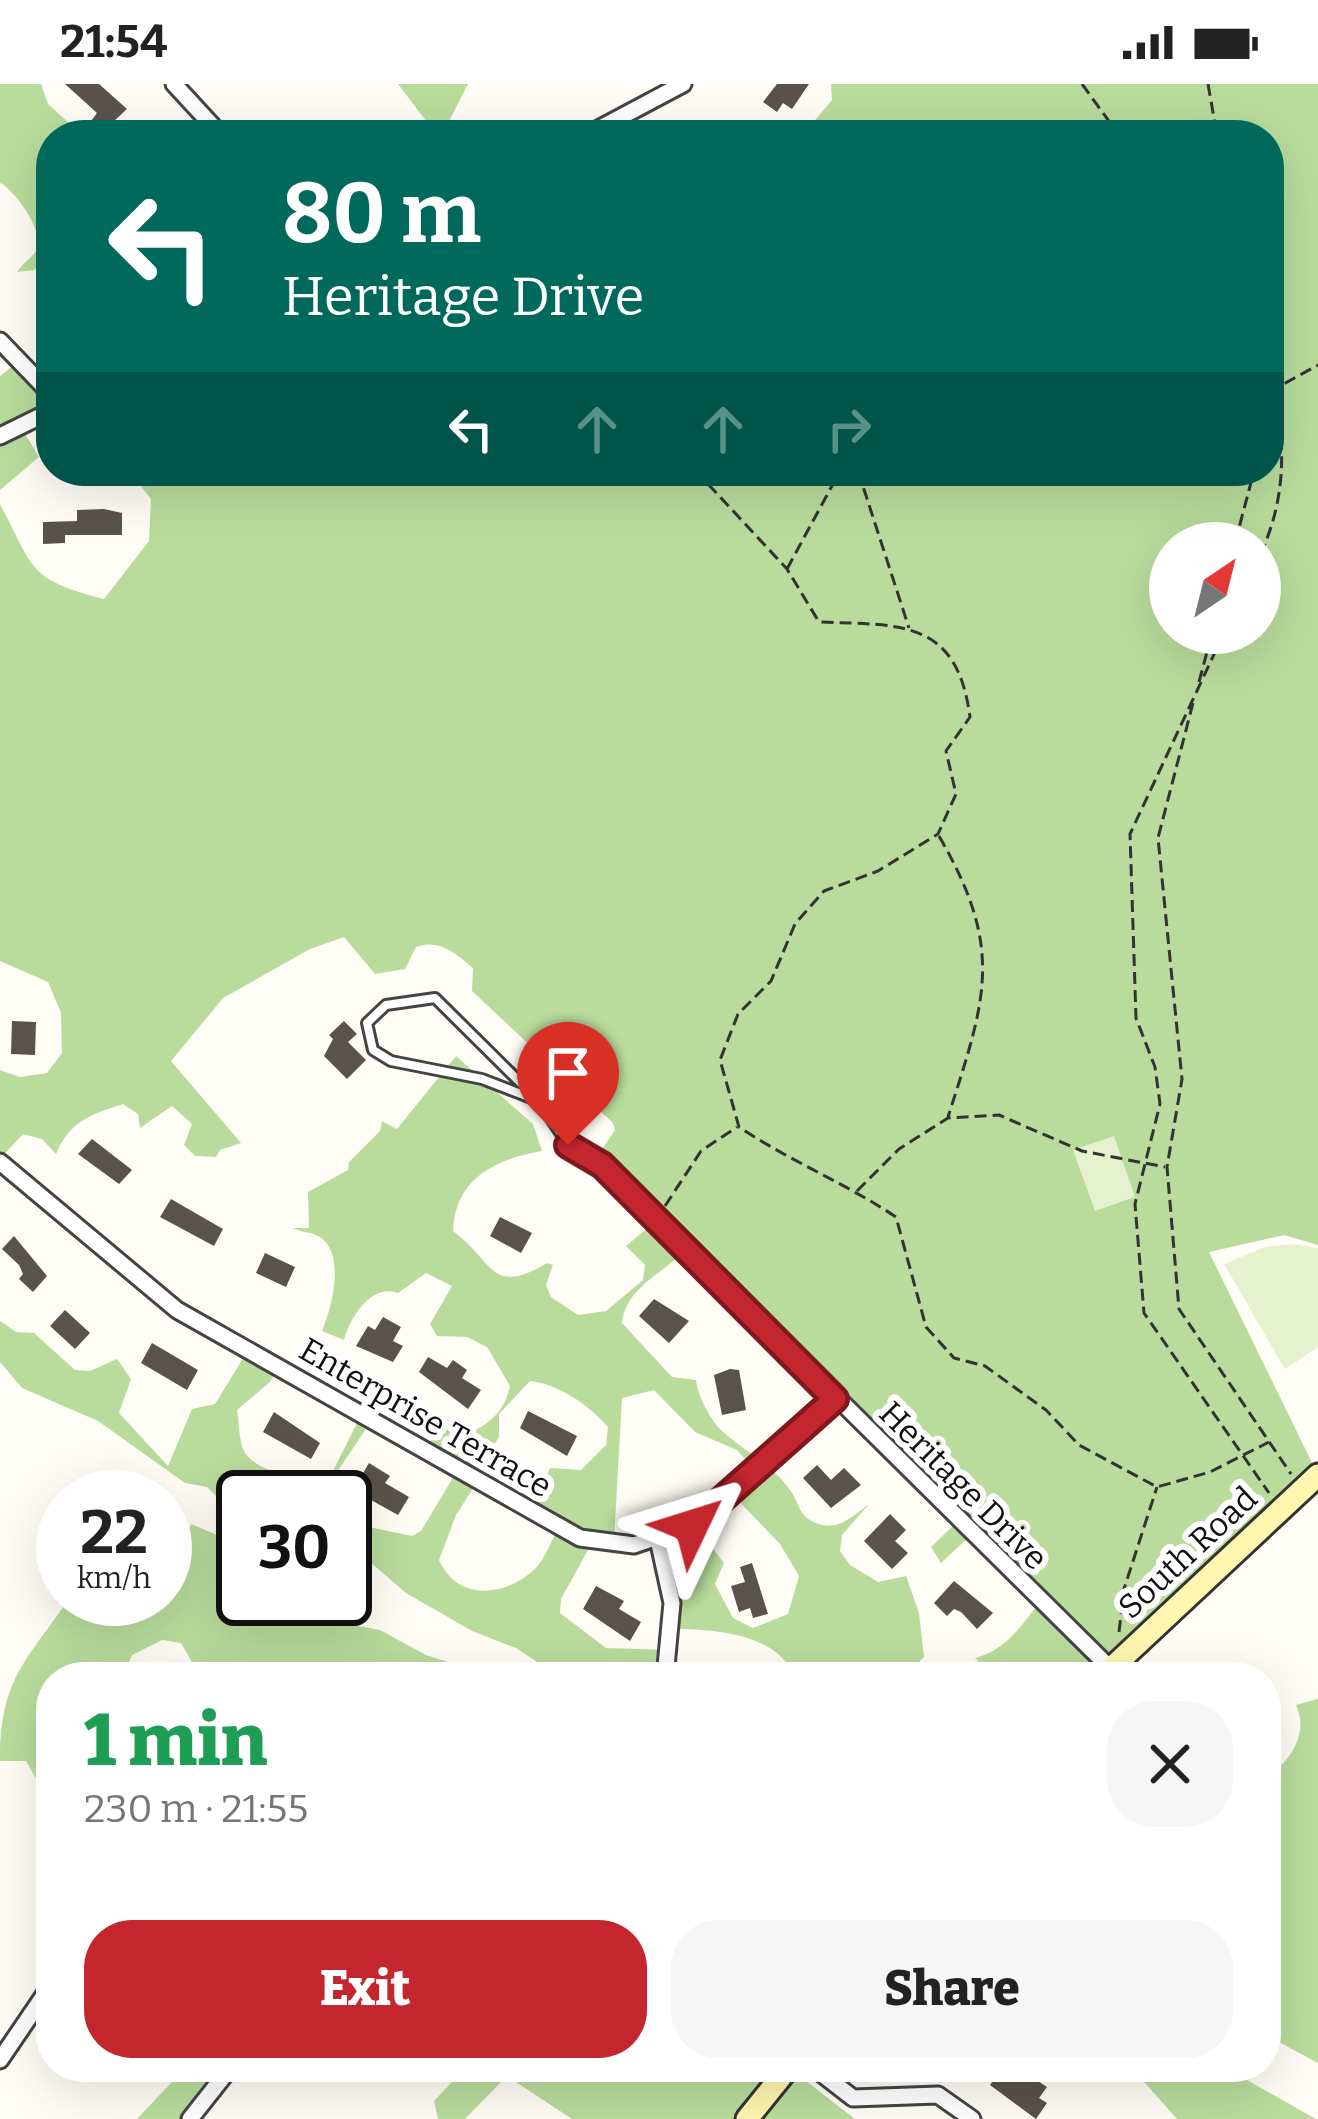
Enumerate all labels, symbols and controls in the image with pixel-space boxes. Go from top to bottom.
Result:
text: 21:54 [60,15,167,69]
text: 80 m [282,163,481,264]
icon: left [84,168,240,324]
text: Heritage Drive [282,265,644,329]
icon: left [438,396,504,462]
icon: ahead [564,396,630,462]
icon: ahead [690,396,756,462]
icon: right [816,396,882,462]
north arrow [1149,522,1281,654]
map controls [1149,522,1281,654]
pin [517,1022,619,1145]
icon: arrive [535,1040,601,1106]
street label: Enterprise Terrace [292,1329,559,1506]
street label: Heritage Drive [871,1393,1056,1578]
position arrow [629,1463,755,1589]
speed limit sign: 30 [216,1470,372,1626]
street label: South Road [1110,1478,1265,1627]
text: 22 [80,1497,148,1569]
text: km/h [77,1560,151,1596]
text: 1 min [84,1698,267,1784]
button: close [1107,1701,1233,1827]
text: 230 m · 21:55 [84,1786,308,1832]
button: Exit [84,1920,647,2058]
button: Share [671,1920,1233,2058]

